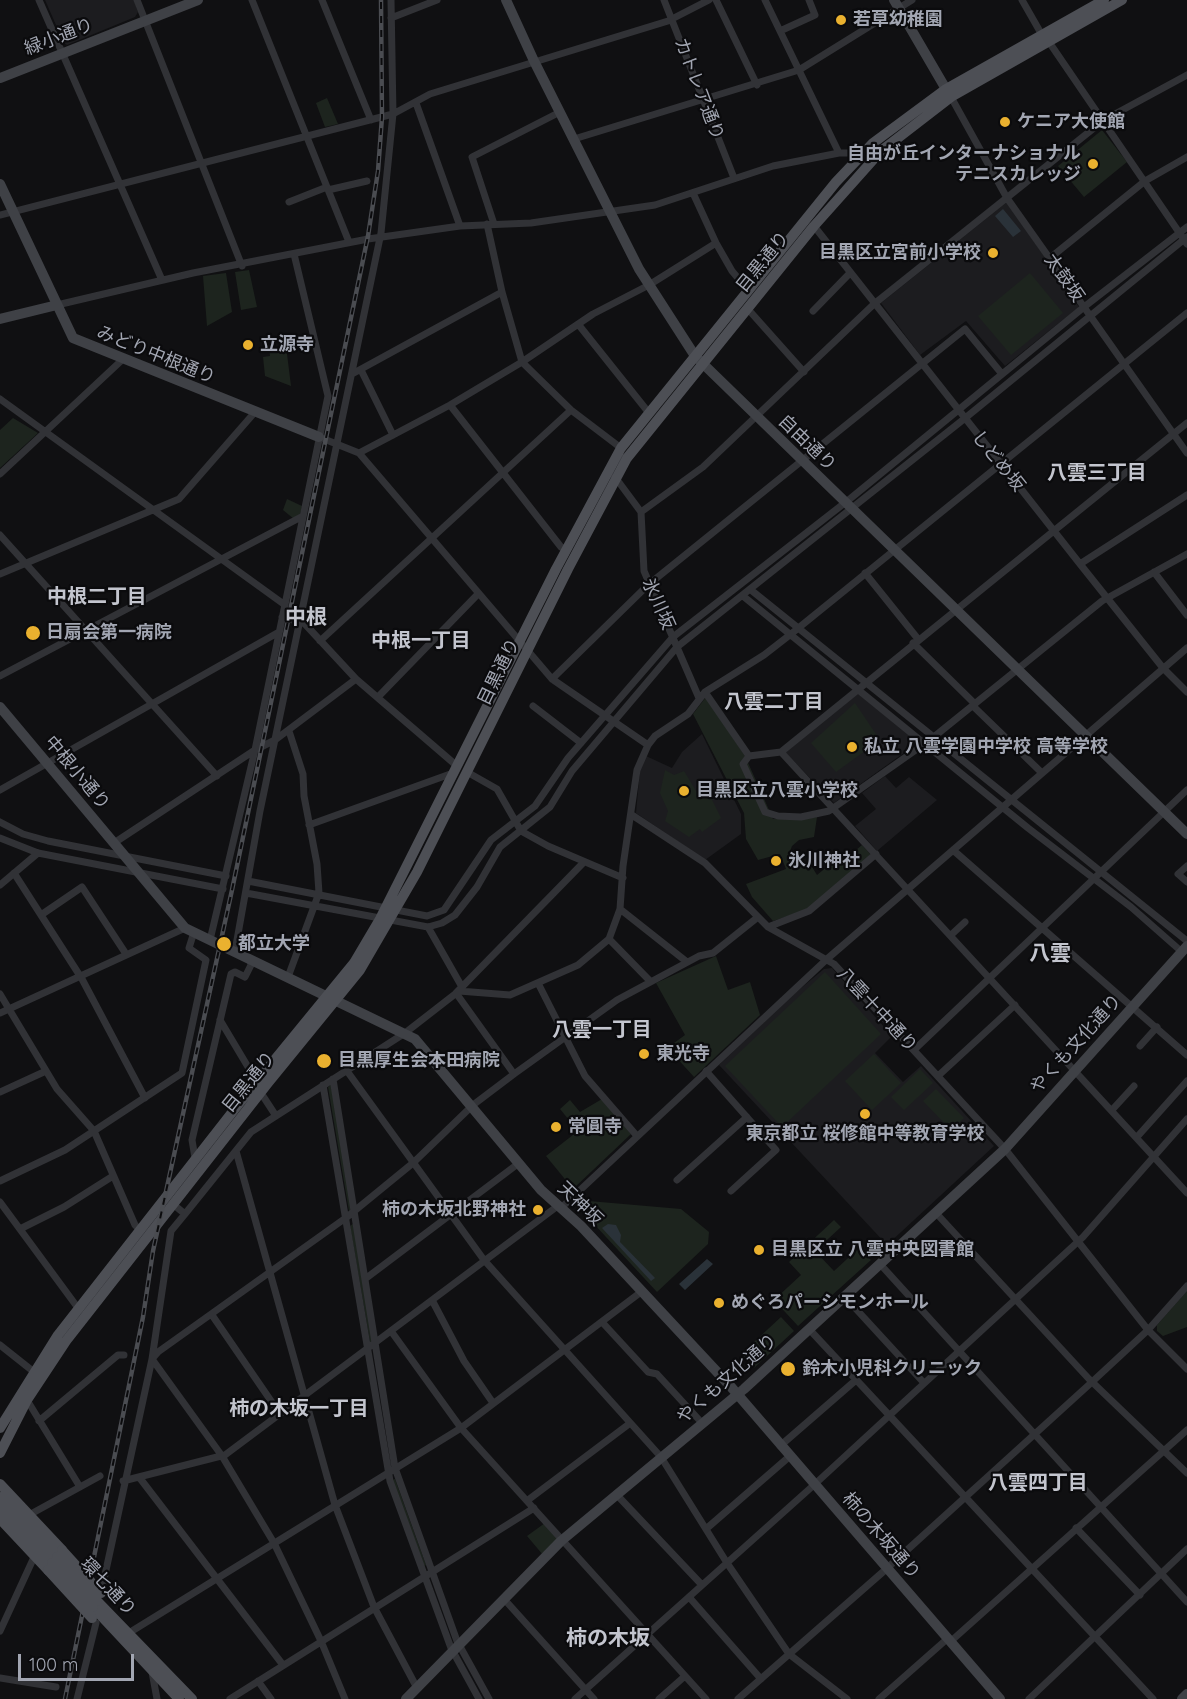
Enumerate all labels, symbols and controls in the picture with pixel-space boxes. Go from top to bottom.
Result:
place label: 若草幼稚園 [853,9,943,31]
marker: 若草幼稚園 [834,13,848,27]
street label: 緑小通り [22,14,96,60]
street label: カトレア通り [670,35,728,143]
place label: ケニア大使館 [1017,111,1125,133]
marker: ケニア大使館 [998,115,1012,129]
place label: 自由が丘インターナショナル テニスカレッジ [847,143,1081,186]
marker: 自由が丘インターナショナル テニスカレッジ [1086,157,1100,171]
street label: 目黒通り [732,227,794,297]
place label: 目黒区立宮前小学校 [819,242,981,264]
marker: 目黒区立宮前小学校 [986,246,1000,260]
street label: 太鼓坂 [1040,250,1088,306]
street label: みどり中根通り [94,321,218,389]
place label: 立源寺 [260,334,314,356]
marker: 立源寺 [241,338,255,352]
street label: 自由通り [774,410,840,476]
street label: しどめ坂 [967,426,1029,496]
district label: 八雲三丁目 [1047,461,1147,485]
street label: 氷川坂 [637,575,679,633]
district label: 中根二丁目 [47,585,147,609]
district label: 中根 [285,605,327,631]
place label: 日扇会第一病院 [46,622,172,644]
marker: 日扇会第一病院 [24,624,42,642]
district label: 中根一丁目 [371,629,471,653]
street label: 目黒通り [474,635,524,709]
district label: 八雲二丁目 [724,690,824,714]
street label: 中根小通り [40,732,114,814]
place label: 私立 八雲学園中学校 高等学校 [864,736,1108,758]
marker: 私立 八雲学園中学校 高等学校 [845,740,859,754]
place label: 目黒区立八雲小学校 [696,780,858,802]
marker: 目黒区立八雲小学校 [677,784,691,798]
place label: 氷川神社 [788,850,860,872]
marker: 氷川神社 [769,854,783,868]
place label: 都立大学 [238,933,310,955]
marker: 都立大学 [215,935,233,953]
district label: 八雲 [1029,941,1071,967]
street label: 八雲十中通り [832,963,922,1057]
street label: やくも文化通り [1026,990,1126,1098]
district label: 八雲一丁目 [552,1018,652,1042]
place label: 東光寺 [656,1043,710,1065]
street label: 目黒通り [218,1047,280,1117]
marker: 東光寺 [637,1047,651,1061]
place label: 目黒厚生会本田病院 [338,1050,500,1072]
marker: 目黒厚生会本田病院 [315,1052,333,1070]
marker: 東京都立 桜修館中等教育学校 [858,1107,872,1121]
place label: 常圓寺 [568,1116,622,1138]
marker: 常圓寺 [549,1120,563,1134]
place label: 東京都立 桜修館中等教育学校 [745,1123,985,1145]
street label: 天神坂 [553,1177,607,1231]
place label: 柿の木坂北野神社 [382,1199,526,1221]
marker: 柿の木坂北野神社 [531,1203,545,1217]
place label: 目黒区立 八雲中央図書館 [771,1239,974,1261]
marker: 目黒区立 八雲中央図書館 [752,1243,766,1257]
place label: めぐろパーシモンホール [731,1292,929,1314]
marker: めぐろパーシモンホール [712,1296,726,1310]
street label: やくも文化通り [672,1330,782,1428]
place label: 鈴木小児科クリニック [802,1358,982,1380]
marker: 鈴木小児科クリニック [779,1360,797,1378]
district label: 柿の木坂一丁目 [229,1397,369,1421]
district label: 八雲四丁目 [988,1471,1088,1495]
street label: 柿の木坂通り [837,1488,925,1584]
street label: 環七通り [76,1553,140,1621]
district label: 柿の木坂 [566,1626,650,1652]
scale bar [21,1642,136,1680]
text: 100 m [29,1653,78,1676]

